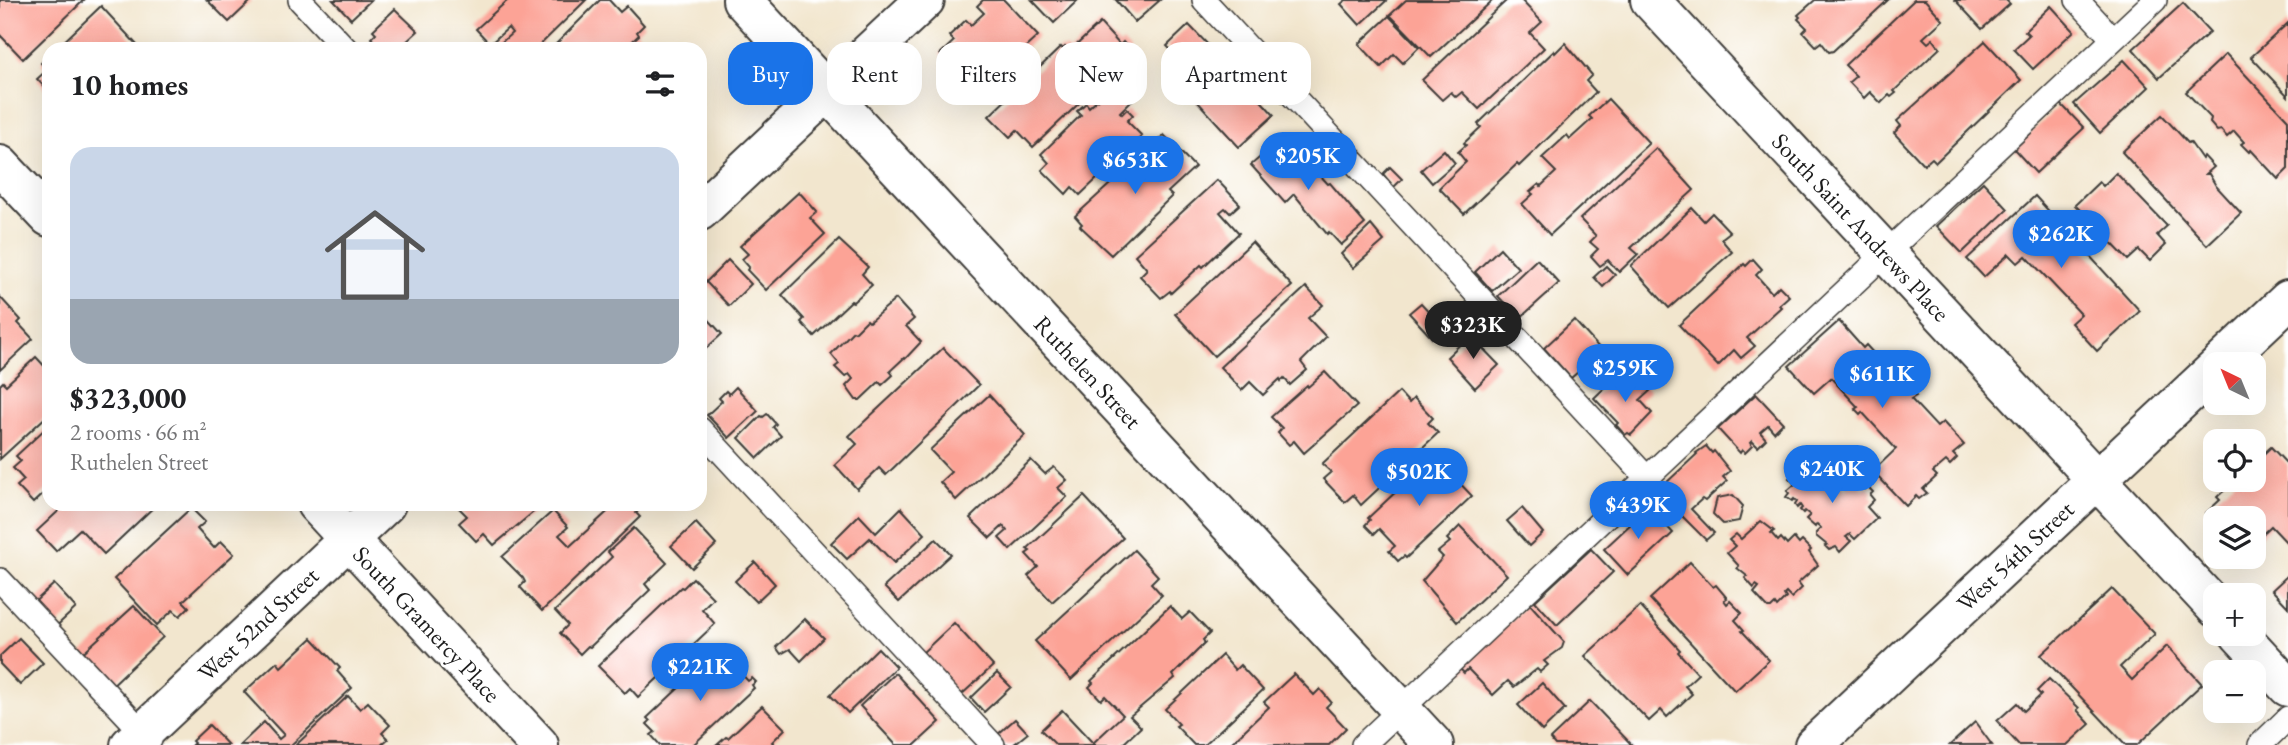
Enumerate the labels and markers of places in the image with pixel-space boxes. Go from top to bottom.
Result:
pin: $205K [1259,132,1357,192]
pin: $653K [1086,136,1184,196]
pin: $262K [2012,210,2110,270]
pin: $323K [1424,302,1522,361]
pin: $259K [1576,344,1674,404]
pin: $611K [1833,350,1931,410]
pin: $240K [1783,446,1881,505]
pin: $502K [1370,448,1468,508]
pin: $439K [1589,482,1687,541]
pin: $221K [651,644,749,703]

